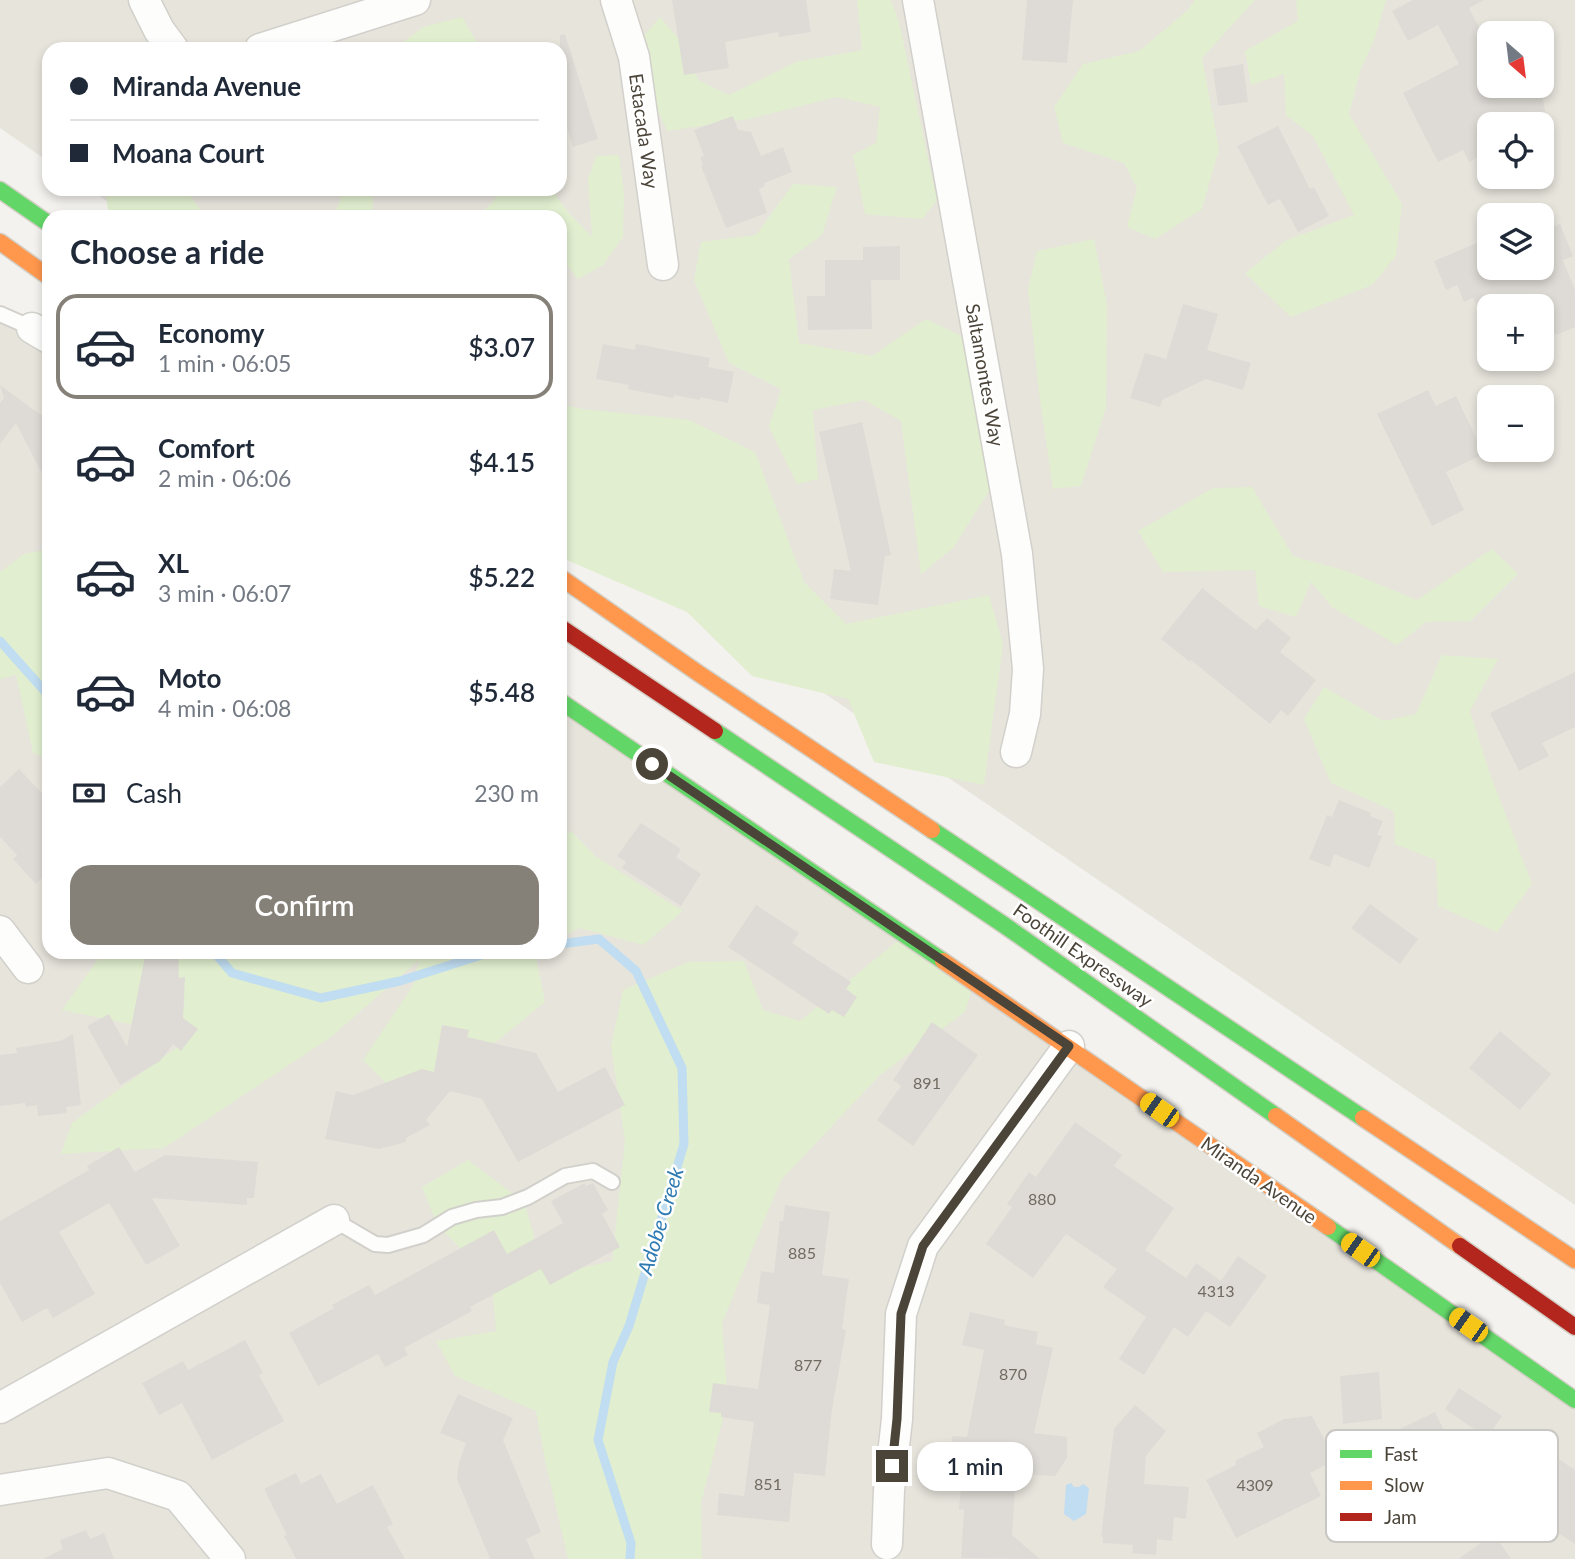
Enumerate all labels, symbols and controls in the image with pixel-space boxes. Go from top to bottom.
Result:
north arrow [1477,21,1554,98]
map controls [1477,21,1554,462]
text: Miranda Avenue [112,70,301,102]
street label: Estacada Way [625,72,664,190]
button: locate [1477,112,1554,189]
text: Moana Court [112,137,264,169]
button: layers [1477,203,1554,280]
text: Choose a ride [70,232,264,271]
button: + [1477,294,1554,371]
street label: Saltamontes Way [962,302,1009,448]
icon: car [74,315,137,378]
text: Economy [158,317,264,349]
text: $3.07 [469,331,535,363]
text: 1 min · 06:05 [158,349,291,377]
button: − [1477,385,1554,462]
icon: car [74,430,137,493]
text: Comfort [158,432,255,464]
text: $4.15 [469,446,535,478]
text: 2 min · 06:06 [158,464,291,492]
icon: car [74,545,137,608]
text: XL [158,547,189,579]
text: $5.22 [469,561,535,593]
text: 3 min · 06:07 [158,579,291,607]
icon: car [74,660,137,723]
text: Moto [158,662,221,694]
text: $5.48 [469,676,535,708]
text: 4 min · 06:08 [158,694,291,722]
route start [636,748,668,780]
icon: cash [70,774,108,812]
text: Cash [126,777,182,809]
text: 230 m [474,779,539,807]
button: Confirm [70,865,539,945]
street label: Foothill Expressway [1009,898,1158,1011]
house number: 891 [913,1073,941,1092]
car [1136,1089,1183,1131]
street label: Miranda Avenue [1197,1131,1322,1228]
water label: Adobe Creek [631,1163,688,1278]
house number: 880 [1028,1189,1056,1208]
car [1337,1229,1384,1271]
house number: 885 [788,1243,816,1262]
house number: 4313 [1197,1281,1235,1300]
car [1445,1304,1492,1346]
house number: 877 [794,1355,822,1374]
house number: 870 [999,1364,1027,1383]
legend [1326,1430,1558,1542]
callout: 1 min [917,1442,1032,1490]
text: Fast [1384,1442,1418,1465]
route end [876,1450,908,1482]
text: 1 min [947,1452,1003,1480]
text: Slow [1384,1473,1424,1496]
house number: 851 [754,1474,782,1493]
house number: 4309 [1236,1475,1274,1494]
text: Jam [1384,1505,1417,1528]

